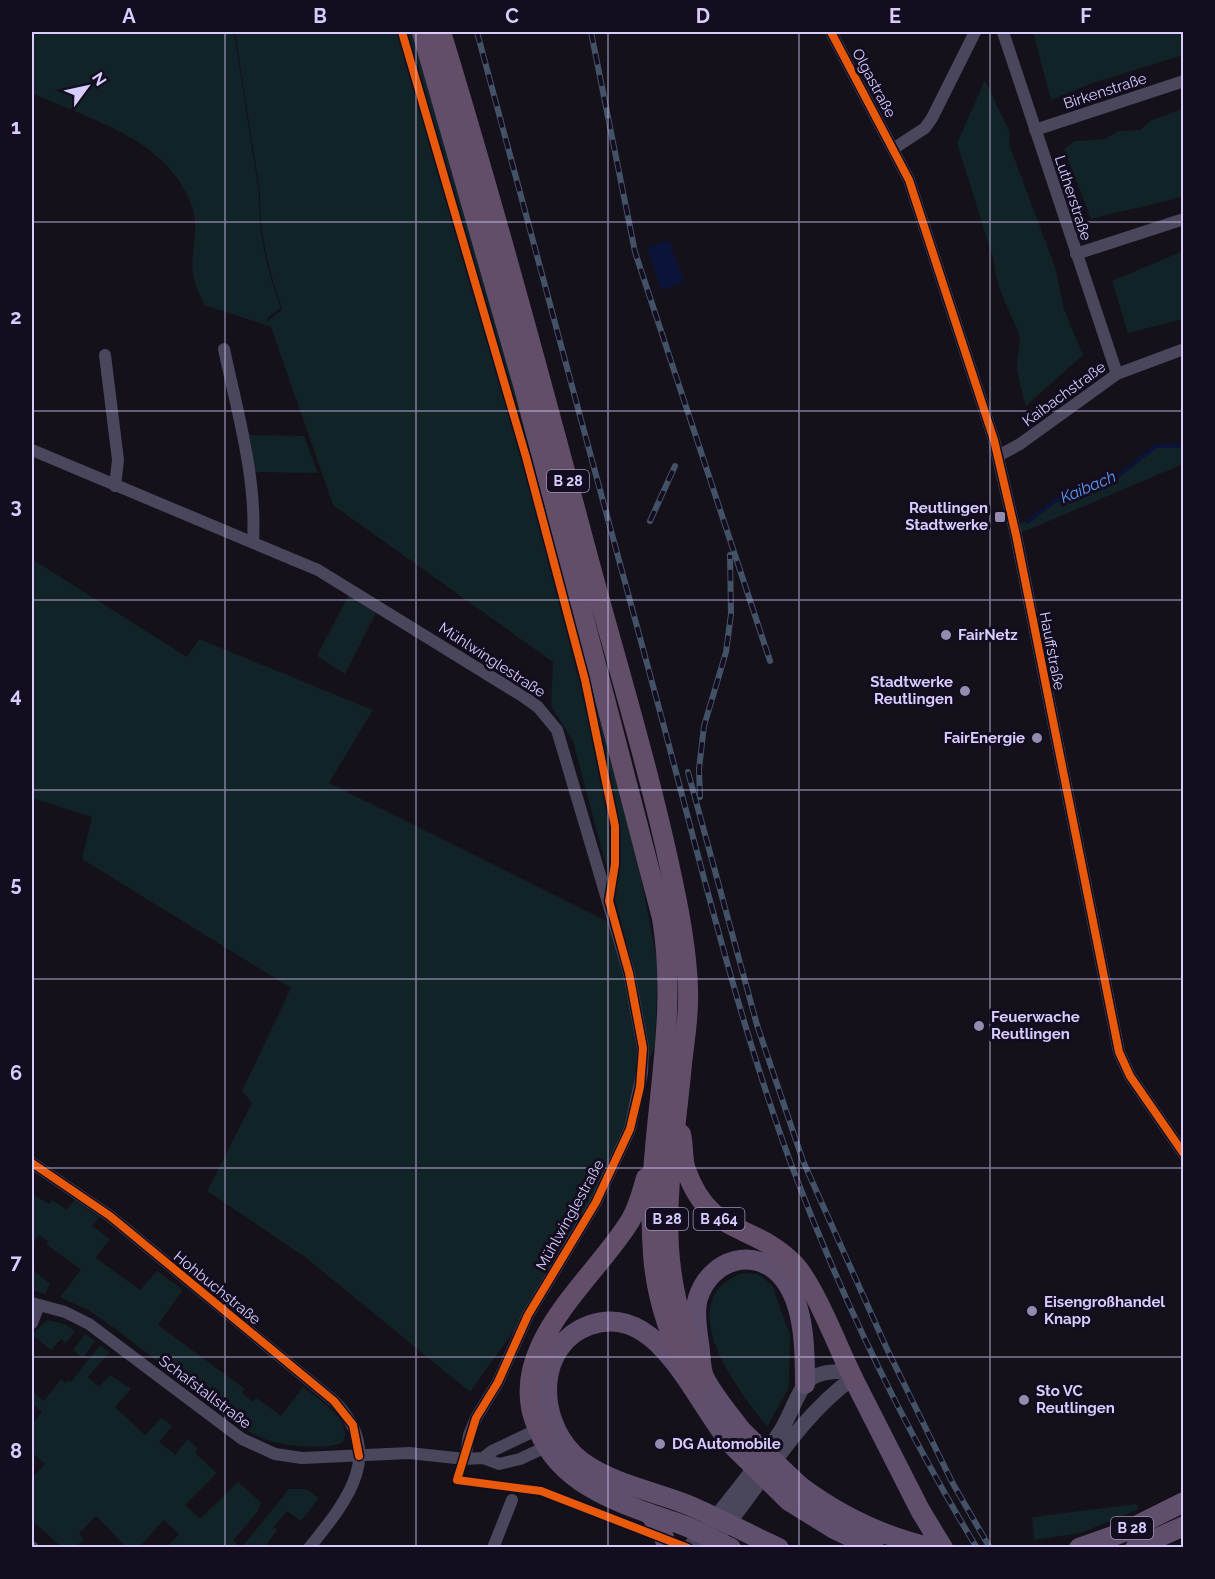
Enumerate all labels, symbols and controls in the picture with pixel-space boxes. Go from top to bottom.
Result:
text: A [122,4,136,28]
text: B [313,4,327,28]
text: C [505,4,519,28]
text: D [696,4,710,28]
text: E [889,4,901,28]
text: F [1080,4,1092,28]
street label: Olgastraße [848,45,900,121]
north arrow [57,57,117,117]
text: N [88,69,110,89]
street label: Birkenstraße [1061,69,1149,113]
text: 1 [11,115,21,139]
street label: Lutherstraße [1051,153,1095,243]
text: 2 [10,305,22,329]
street label: Kaibachstraße [1019,358,1109,430]
water label: Kaibach [1057,467,1119,507]
road number: B 28 [547,470,589,492]
text: 3 [10,494,22,518]
place label: Reutlingen Stadtwerke [905,499,988,534]
marker: Reutlingen Stadtwerke [993,510,1007,524]
street label: Hauffstraße [1036,610,1068,692]
street label: Mühlwinglestraße [435,619,549,701]
place label: FairNetz [958,626,1018,644]
marker: FairNetz [939,628,953,642]
place label: Stadtwerke Reutlingen [870,673,953,708]
text: 4 [10,683,22,707]
marker: Stadtwerke Reutlingen [958,684,972,698]
place label: FairEnergie [944,729,1025,747]
marker: FairEnergie [1030,731,1044,745]
text: 5 [10,872,22,896]
place label: Feuerwache Reutlingen [991,1008,1080,1043]
marker: Feuerwache Reutlingen [972,1019,986,1033]
text: 6 [10,1061,22,1085]
street label: Mühlwinglestraße [532,1156,608,1273]
road number: B 28 [646,1208,688,1230]
road number: B 464 [694,1208,744,1230]
street label: Hohbuchstraße [170,1247,264,1329]
text: 7 [10,1250,22,1274]
place label: Eisengroßhandel Knapp [1044,1293,1165,1328]
marker: Eisengroßhandel Knapp [1025,1304,1039,1318]
street label: Schafstallstraße [155,1352,255,1433]
place label: Sto VC Reutlingen [1036,1382,1115,1417]
marker: Sto VC Reutlingen [1017,1393,1031,1407]
place label: DG Automobile [672,1435,781,1453]
marker: DG Automobile [653,1437,667,1451]
text: 8 [10,1439,22,1463]
road number: B 28 [1111,1517,1153,1539]

